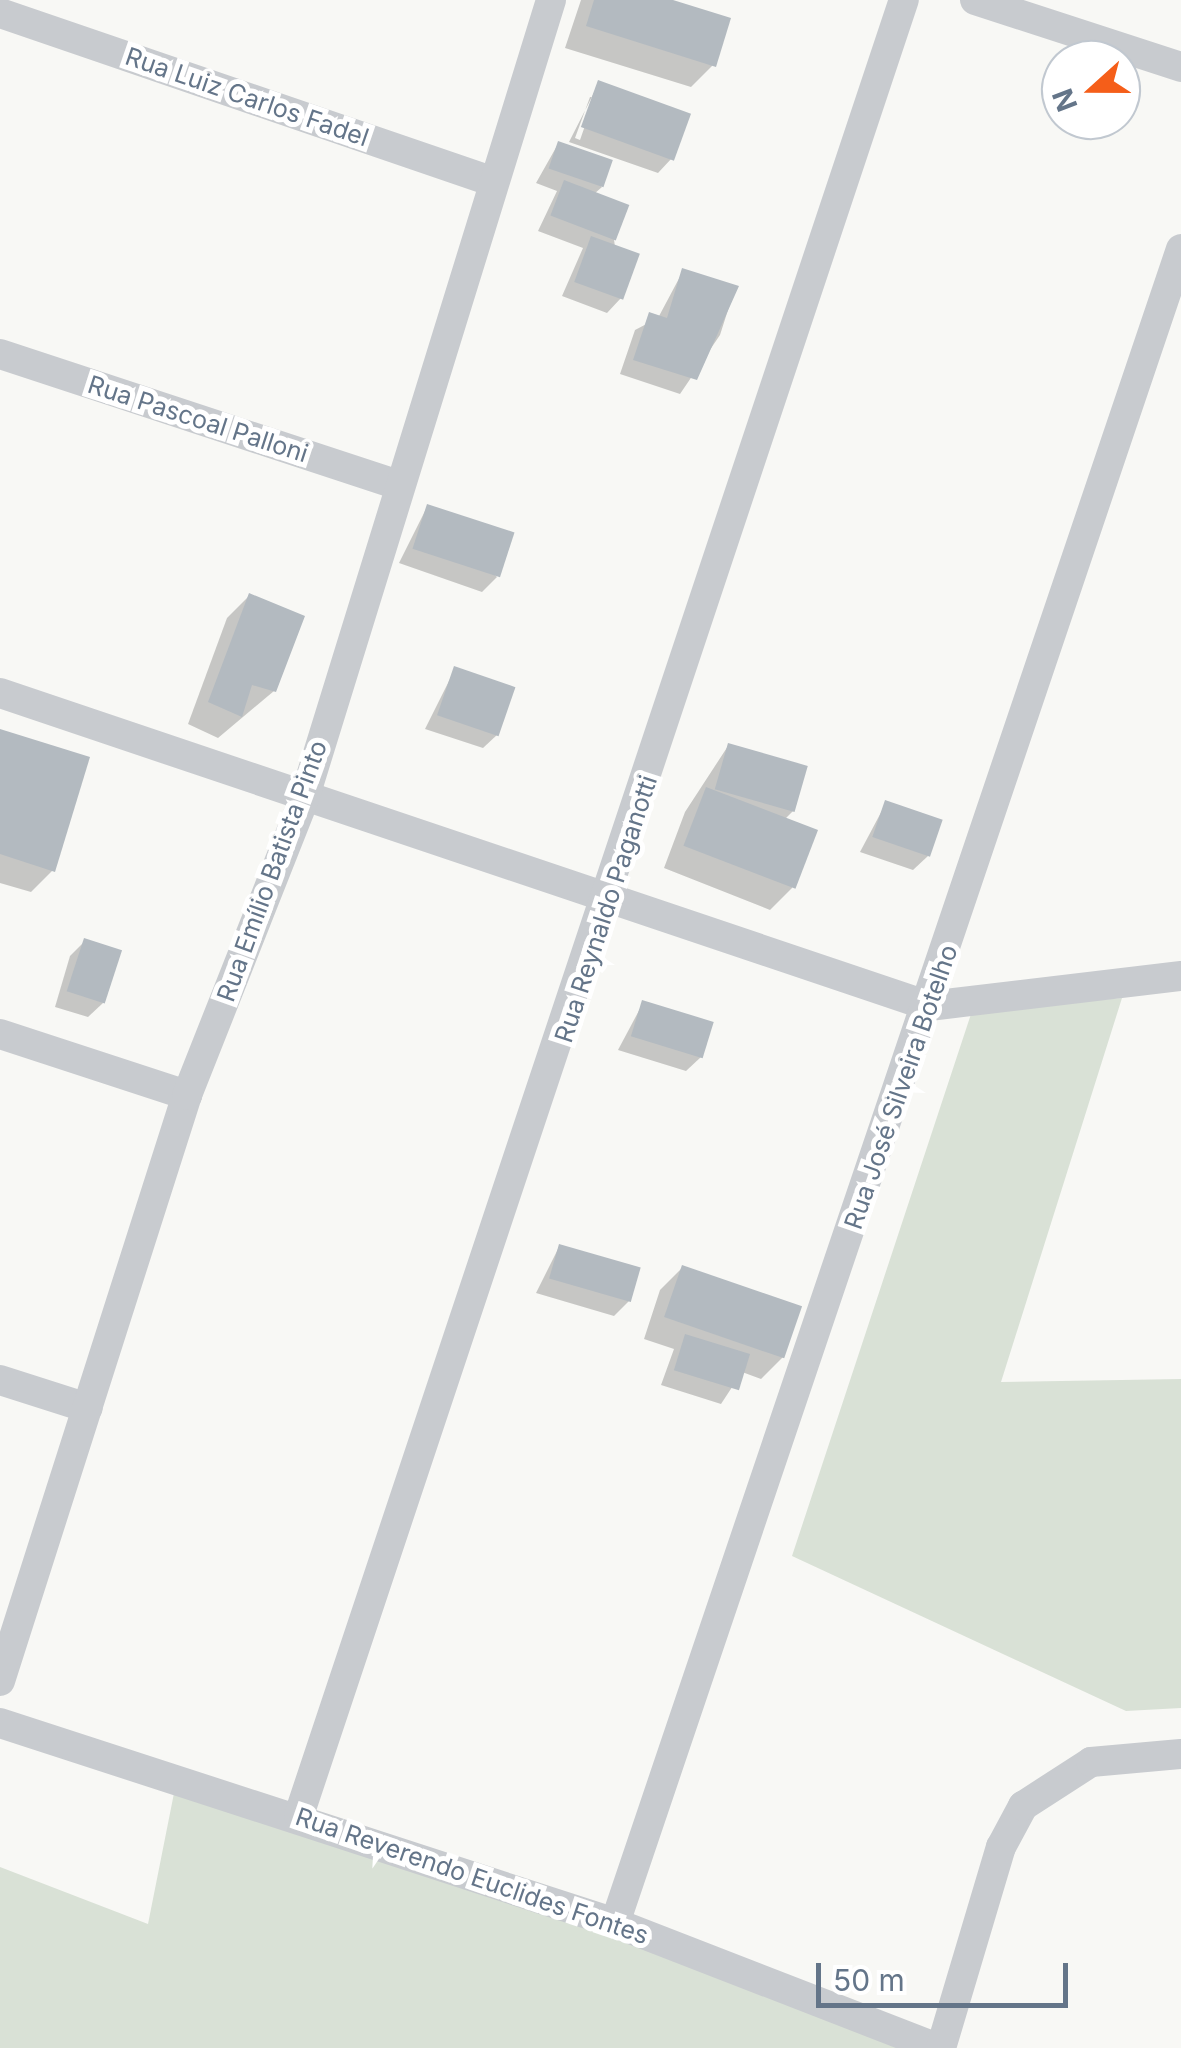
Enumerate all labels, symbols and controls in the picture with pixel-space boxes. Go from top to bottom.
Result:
north arrow [1041,40,1141,140]
street label: Rua Luiz Carlos Fadel [121,41,373,153]
text: N [1045,84,1085,116]
street label: Rua Pascoal Palloni [84,369,312,469]
street label: Rua Emílio Batista Pinto [211,736,333,1006]
street label: Rua Reynaldo Paganotti [549,772,663,1046]
street label: Rua José Silveira Botelho [838,941,964,1233]
street label: Rua Reverendo Euclides Fontes [292,1801,652,1951]
scale bar [821,1943,1074,2005]
text: 50 m [833,1962,905,1998]

